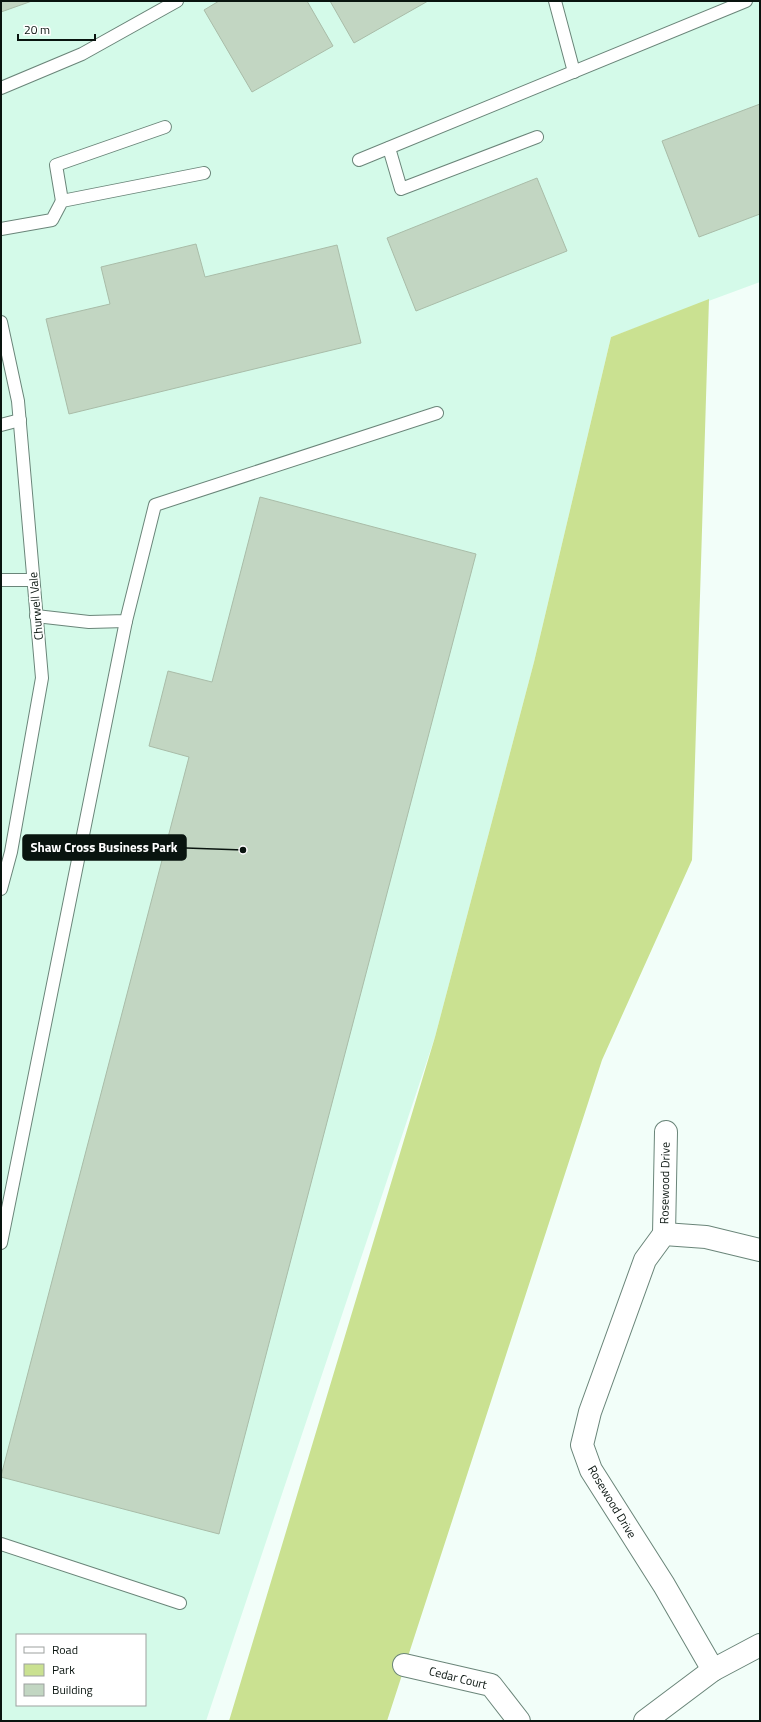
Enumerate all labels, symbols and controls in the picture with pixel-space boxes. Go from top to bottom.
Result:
scale bar [18,16,95,42]
text: 20 m [24,20,50,39]
street label: Churwell Vale [23,571,48,641]
callout: Shaw Cross Business Park [23,835,186,860]
text: Shaw Cross Business Park [30,837,178,857]
street label: Rosewood Drive [654,1142,675,1224]
street label: Rosewood Drive [583,1462,642,1542]
legend [16,1634,146,1706]
text: Road [52,1640,78,1659]
text: Park [52,1660,75,1679]
street label: Cedar Court [427,1661,490,1694]
text: Building [52,1680,93,1699]

